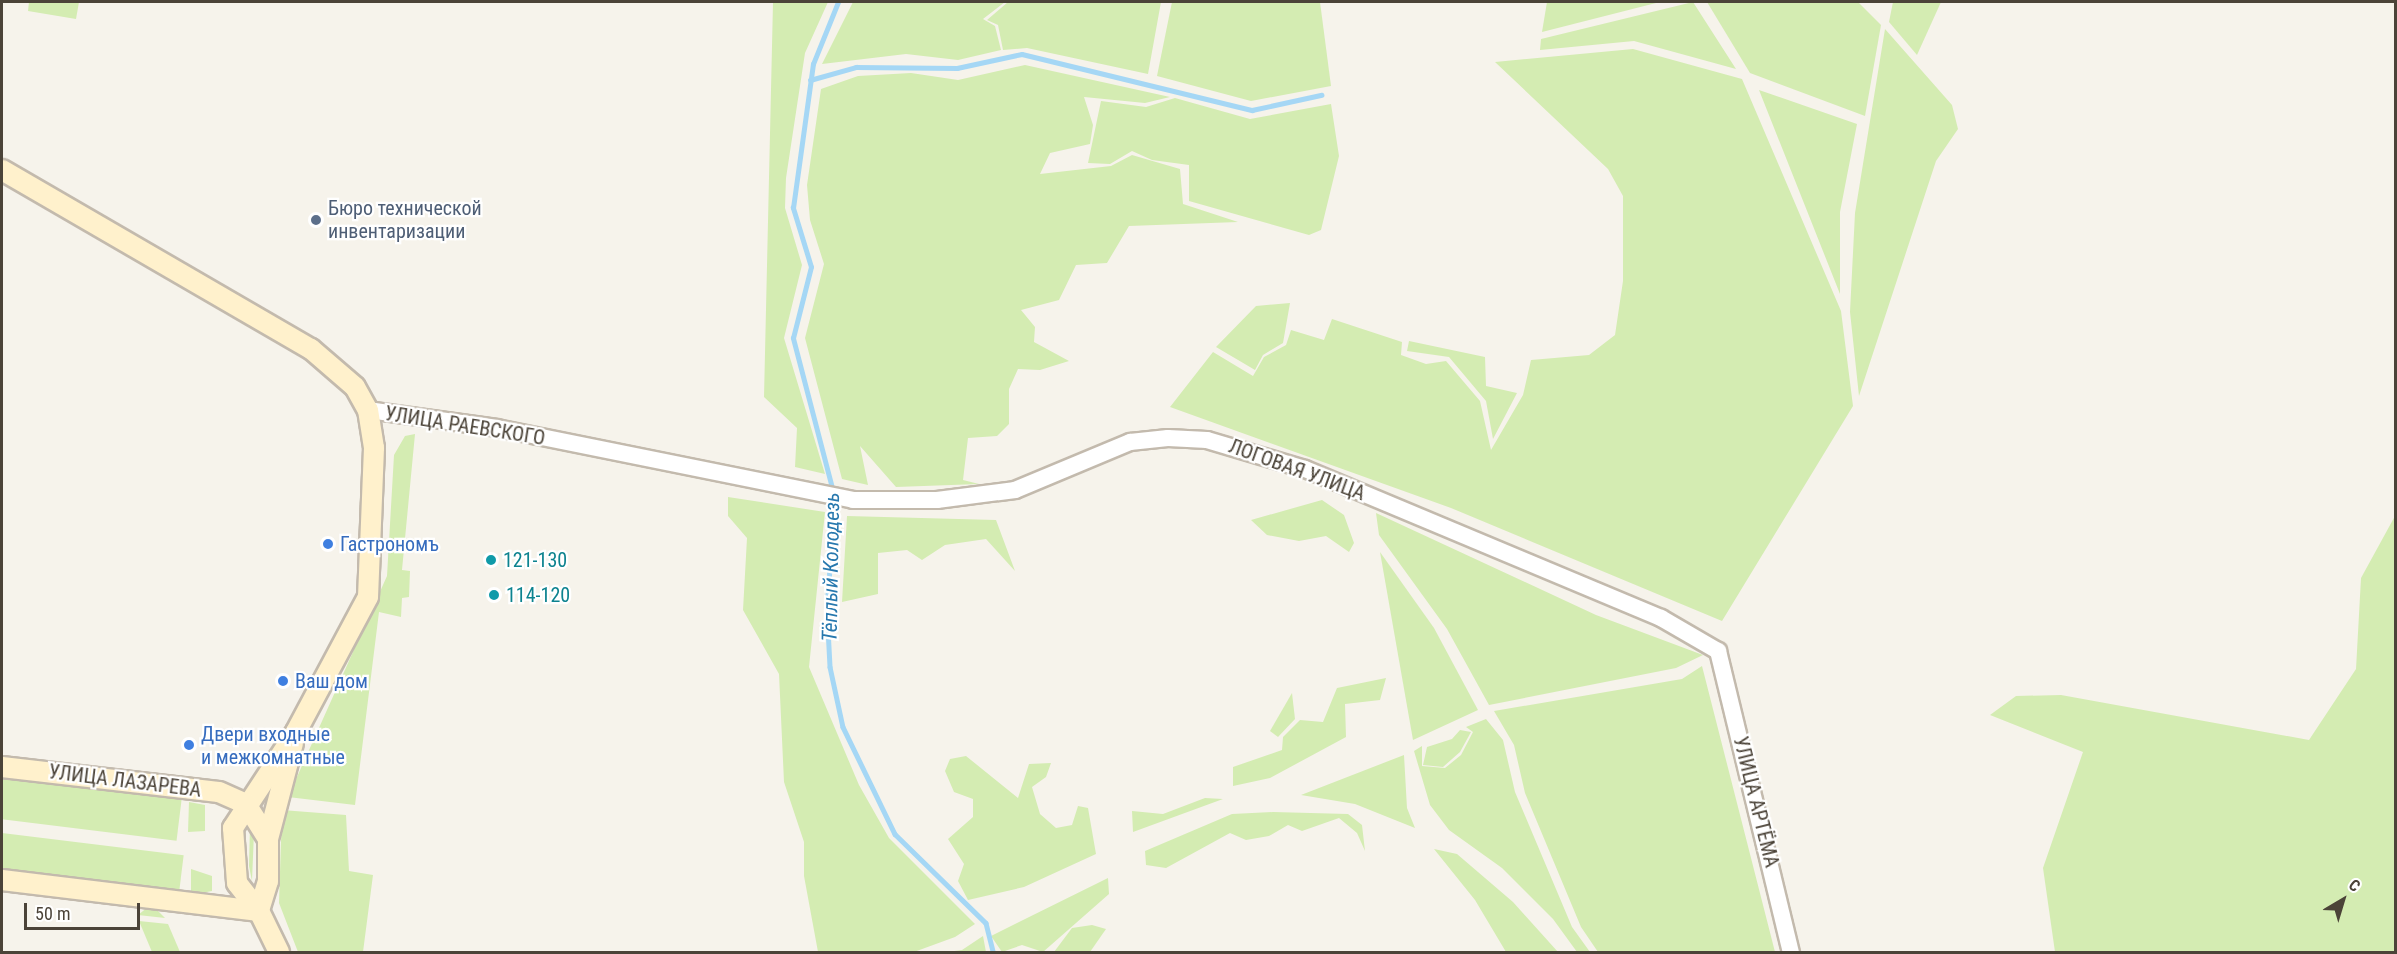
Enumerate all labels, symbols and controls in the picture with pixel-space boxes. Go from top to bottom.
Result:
place label: Бюро технической инвентаризации [328,196,482,243]
marker: Бюро технической инвентаризации [309,213,323,227]
street label: УЛИЦА РАЕВСКОГО [383,401,547,451]
street label: ЛОГОВАЯ УЛИЦА [1226,434,1368,506]
water label: Тёплый Колодезь [817,492,845,642]
place label: Гастрономъ [340,532,439,556]
marker: Гастрономъ [321,537,335,551]
place label: 121-130 [503,548,567,572]
marker: 121-130 [484,553,498,567]
place label: 114-120 [506,583,570,607]
marker: 114-120 [487,588,501,602]
place label: Ваш дом [295,669,368,693]
marker: Ваш дом [276,674,290,688]
place label: Двери входные и межкомнатные [201,722,345,769]
street label: УЛИЦА АРТЁМА [1728,734,1784,870]
marker: Двери входные и межкомнатные [182,738,196,752]
street label: УЛИЦА ЛАЗАРЕВА [47,760,203,802]
north arrow [2313,870,2373,930]
text: С [2345,875,2364,896]
scale bar [27,891,142,929]
text: 50 m [35,903,70,924]

